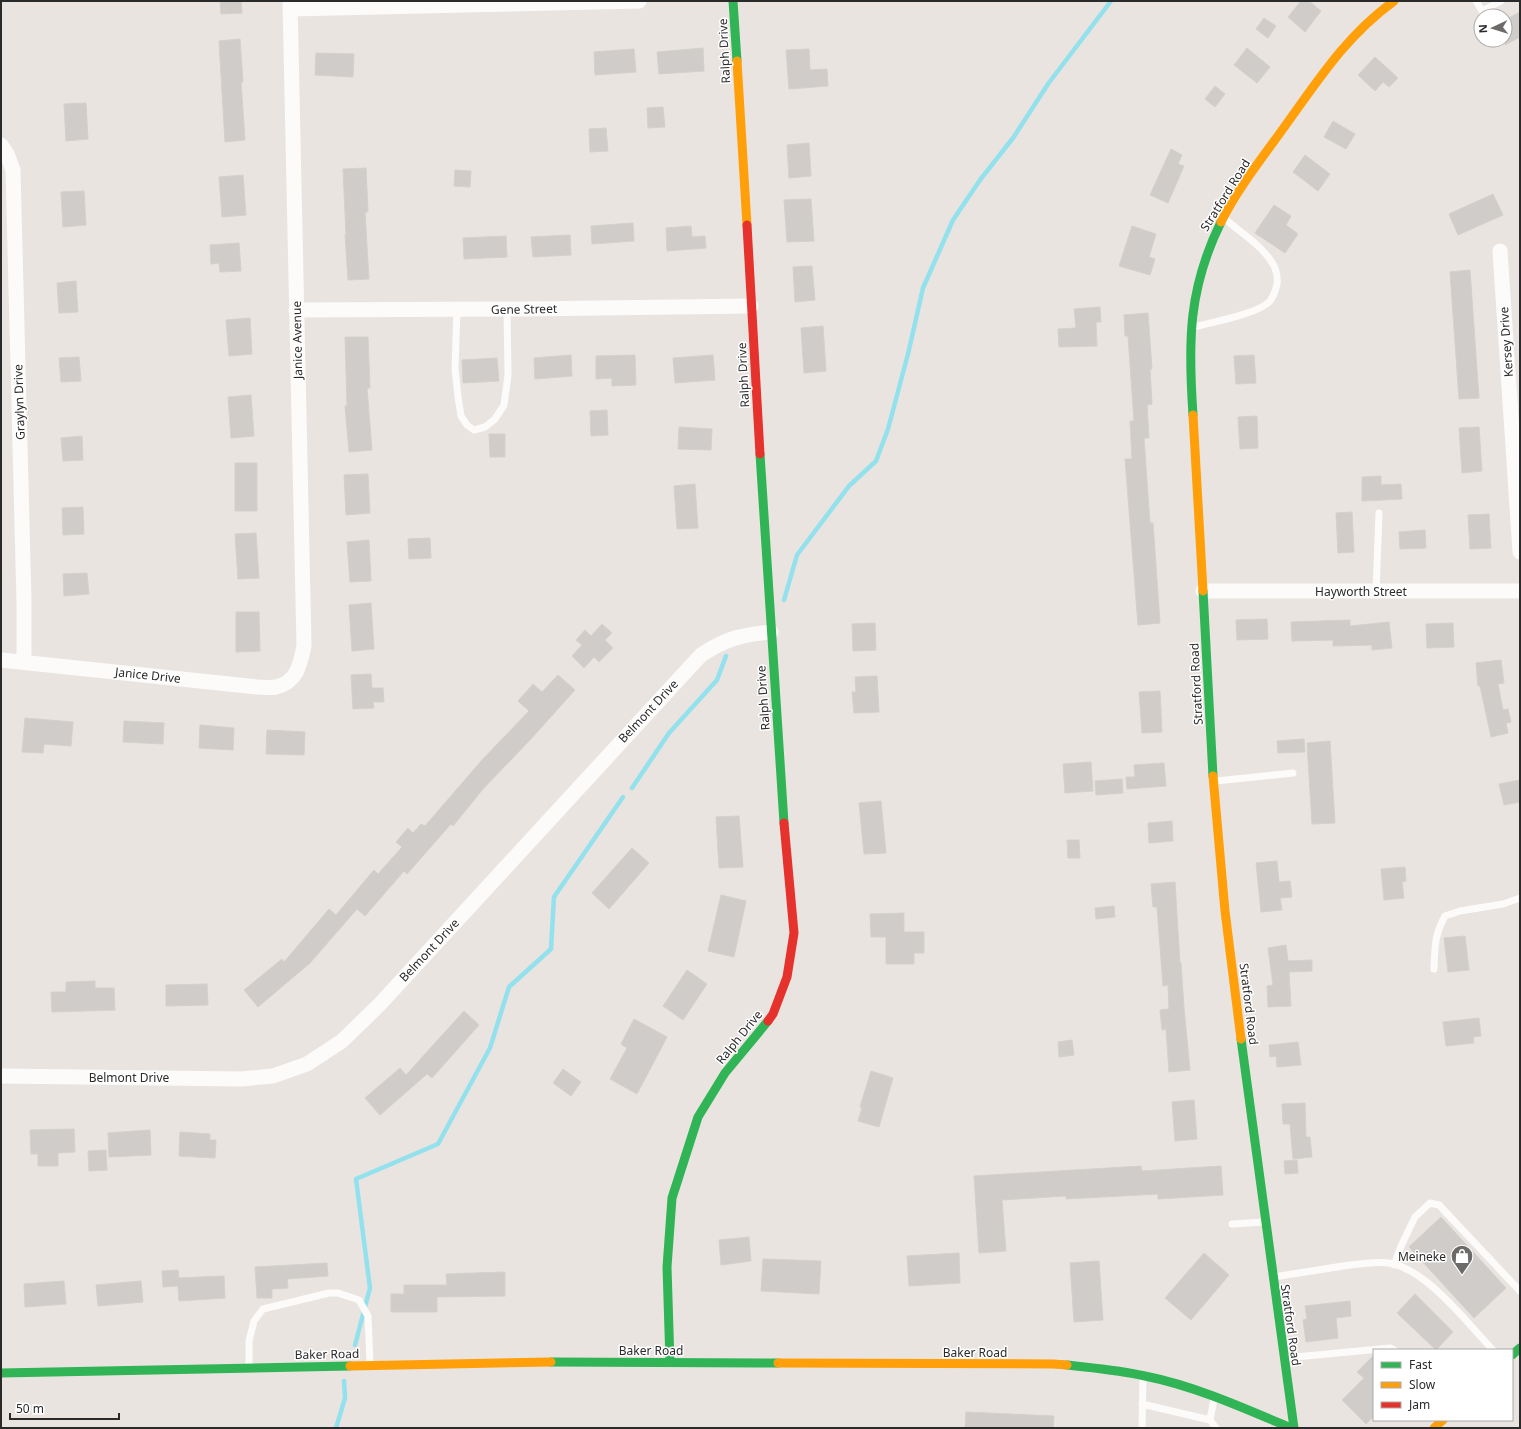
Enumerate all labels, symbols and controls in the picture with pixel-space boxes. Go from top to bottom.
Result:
north arrow [1473,8,1513,48]
street label: Ralph Drive [714,18,734,84]
text: N [1475,24,1490,34]
street label: Stratford Road [1196,156,1254,234]
street label: Janice Avenue [288,300,306,380]
street label: Gene Street [491,300,558,318]
street label: Kersey Drive [1495,306,1517,378]
street label: Ralph Drive [733,342,753,408]
street label: Graylyn Drive [9,364,29,440]
street label: Hayworth Street [1315,583,1408,600]
street label: Stratford Road [1185,643,1207,725]
street label: Janice Drive [113,663,182,687]
street label: Ralph Drive [752,665,774,731]
street label: Belmont Drive [614,676,682,746]
street label: Belmont Drive [395,915,463,985]
street label: Stratford Road [1236,962,1262,1046]
street label: Ralph Drive [712,1006,766,1068]
street label: Belmont Drive [89,1069,170,1086]
shop icon: Meineke [1449,1243,1475,1276]
place label: Meineke [1398,1248,1446,1265]
street label: Stratford Road [1277,1283,1305,1367]
street label: Baker Road [619,1342,683,1359]
street label: Baker Road [943,1344,1007,1361]
street label: Baker Road [295,1345,359,1363]
legend [1373,1349,1513,1421]
text: Fast [1409,1356,1433,1373]
text: Slow [1409,1376,1436,1393]
scale bar [10,1395,119,1421]
text: Jam [1408,1396,1430,1413]
text: 50 m [16,1400,44,1417]

